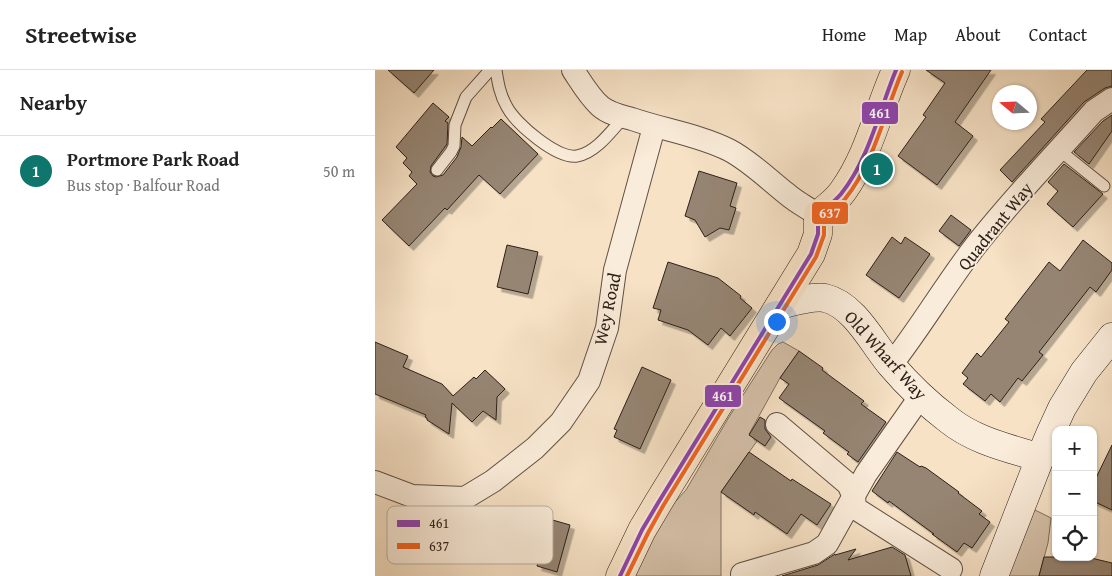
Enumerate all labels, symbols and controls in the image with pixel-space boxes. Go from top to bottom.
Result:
text: Streetwise [25,17,137,52]
text: Home [822,21,866,48]
text: Map [894,21,927,48]
text: About [955,21,1001,48]
text: Contact [1029,21,1087,48]
north arrow [992,85,1037,130]
text: Nearby [20,87,87,118]
line badge: 461 [861,101,899,125]
text: 461 [869,103,891,123]
text: Portmore Park Road [67,145,239,173]
pin: 1 [861,150,893,188]
text: 1 [32,159,40,183]
text: 50 m [323,159,355,183]
text: Bus stop · Balfour Road [67,173,220,197]
street label: Quadrant Way [951,176,1039,276]
line badge: 637 [811,201,849,225]
text: 637 [819,203,841,223]
street label: Wey Road [586,270,628,348]
street label: Old Wharf Way [838,304,934,406]
your location [764,309,790,335]
line badge: 461 [704,384,742,408]
text: 461 [712,386,734,406]
map controls [1052,426,1097,561]
button: + [1052,426,1097,471]
button: − [1052,471,1097,516]
legend [387,506,553,564]
text: 461 [429,513,449,533]
button: locate [1052,516,1097,561]
text: 637 [429,536,449,556]

